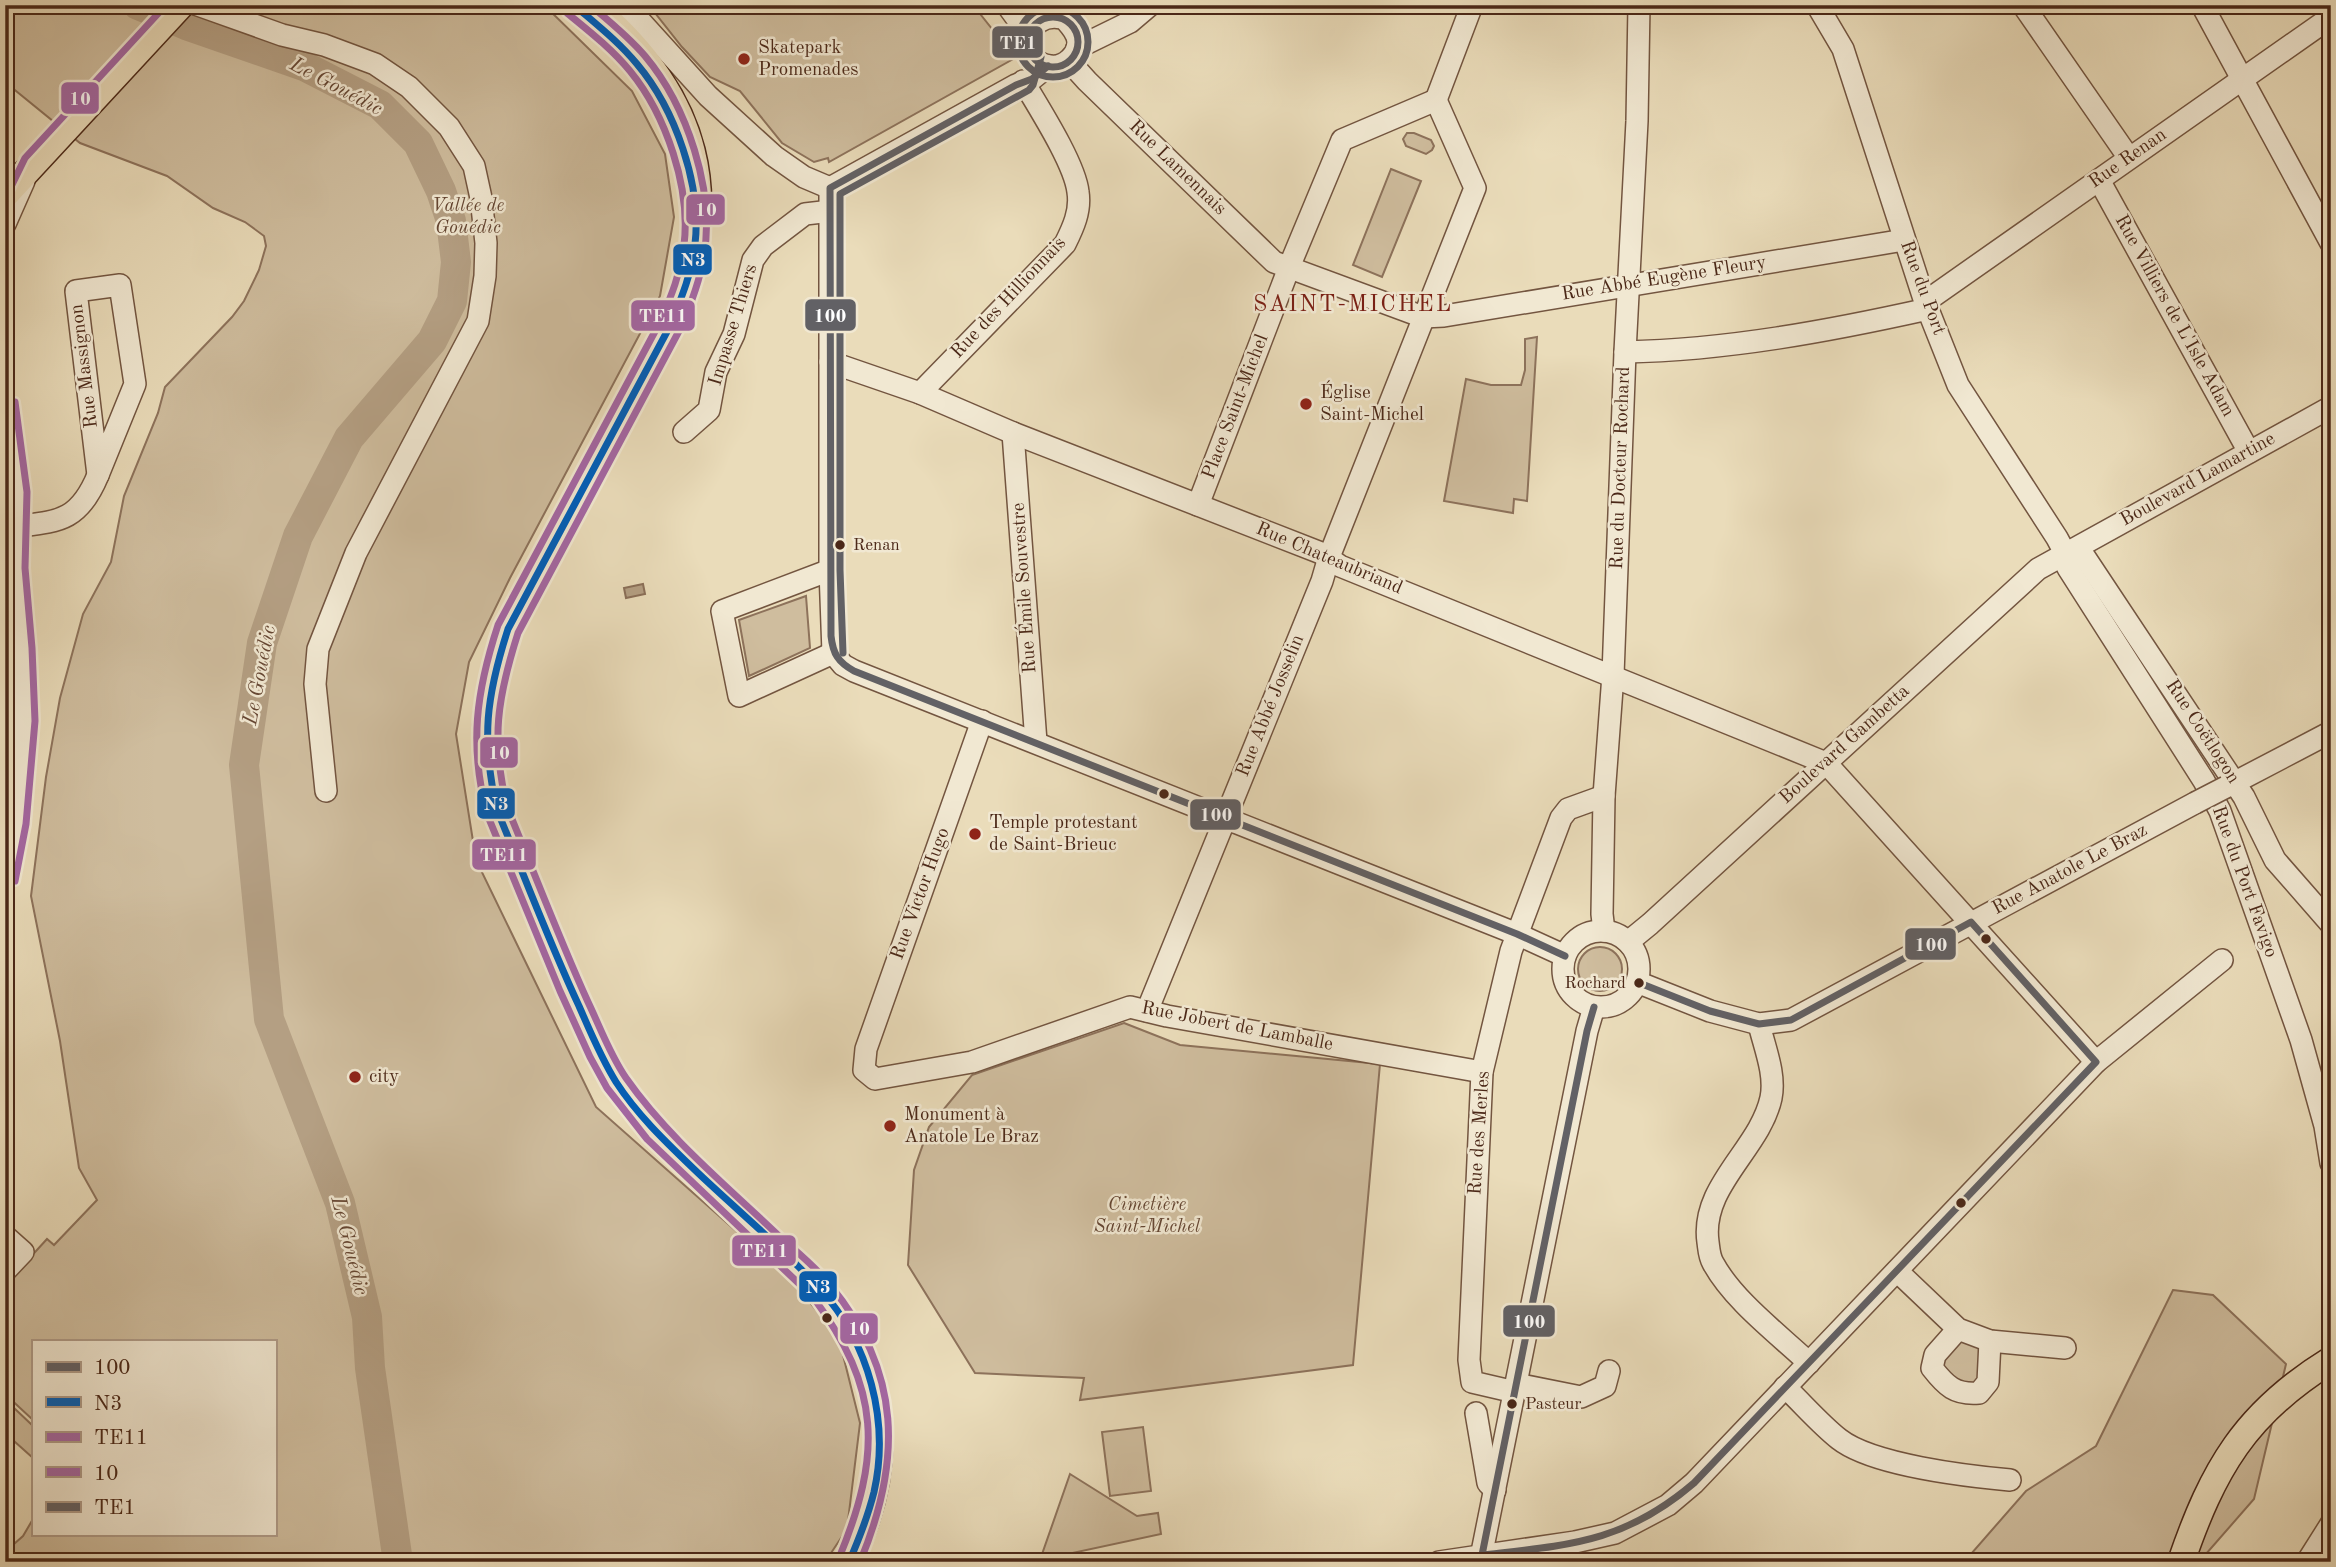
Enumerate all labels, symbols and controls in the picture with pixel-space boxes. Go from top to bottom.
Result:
line badge: TE1 [991,25,1044,59]
text: TE1 [999,35,1037,54]
place label: Skatepark Promenades [758,39,859,80]
marker: Skatepark Promenades [736,51,752,67]
water label: Le Gouédic [285,53,386,120]
line badge: 10 [60,81,100,115]
text: 10 [69,91,91,110]
street label: Rue Lamennais [1125,117,1229,219]
street label: Rue Renan [2086,125,2170,193]
line badge: 10 [685,193,726,226]
park label: Vallée de Gouédic [432,197,505,238]
text: 10 [695,202,717,221]
street label: Rue Villiers de L'Isle Adam [2111,212,2237,420]
street label: Rue des Hillionnais [948,234,1070,362]
street label: Rue du Port [1896,238,1948,338]
line badge: N3 [672,243,713,276]
text: N3 [680,252,706,271]
street label: Rue Abbé Eugène Fleury [1560,253,1768,305]
street label: Impasse Thiers [706,262,762,388]
district label: SAINT-MICHEL [1253,293,1453,316]
line badge: 100 [804,298,857,332]
line badge: TE11 [630,299,696,332]
street label: Rue Massignon [68,303,102,429]
text: TE11 [639,308,687,327]
text: 100 [813,308,847,327]
street label: Place Saint-Michel [1200,332,1272,482]
street label: Rue du Docteur Rochard [1608,366,1634,570]
place label: Église Saint-Michel [1320,380,1424,425]
marker: Église Saint-Michel [1298,396,1314,412]
street label: Boulevard Lamartine [2117,430,2279,530]
street label: Rue Émile Souvestre [1006,502,1040,674]
street label: Rue Chateaubriand [1253,520,1405,599]
place label: Renan [853,537,900,554]
marker: Renan [833,538,847,552]
water label: Le Gouédic [240,623,280,728]
street label: Rue Abbé Josselin [1234,632,1308,780]
street label: Rue Coëtlogon [2161,677,2243,787]
street label: Boulevard Gambetta [1776,681,1914,808]
line badge: 10 [479,736,519,769]
text: 10 [488,745,510,764]
line badge: N3 [476,787,516,820]
unlabelled marker [1157,787,1171,801]
text: N3 [483,796,509,815]
line badge: 100 [1189,798,1242,831]
street label: Rue du Port Favigo [2208,804,2280,960]
text: 100 [1199,807,1233,826]
place label: Temple protestant de Saint-Brieuc [989,814,1138,855]
street label: Rue Anatole Le Braz [1989,821,2151,919]
street label: Rue Victor Hugo [888,825,954,963]
marker: Temple protestant de Saint-Brieuc [967,826,983,842]
line badge: TE11 [471,838,537,871]
text: TE11 [480,847,528,866]
line badge: 100 [1904,927,1957,961]
unlabelled marker [1979,932,1993,946]
text: 100 [1914,937,1948,956]
place label: Rochard [1564,975,1626,992]
marker: Rochard [1632,976,1646,990]
street label: Rue Jobert de Lamballe [1139,999,1335,1055]
place label: city [369,1068,399,1087]
marker: city [347,1069,363,1085]
street label: Rue des Merles [1466,1070,1494,1196]
place label: Monument à Anatole Le Braz [904,1106,1039,1147]
marker: Monument à Anatole Le Braz [882,1118,898,1134]
water label: Le Gouédic [326,1193,372,1298]
park label: Cimetière Saint-Michel [1094,1196,1201,1237]
unlabelled marker [1954,1196,1968,1210]
line badge: TE11 [731,1234,797,1267]
text: TE11 [740,1243,788,1262]
line badge: N3 [798,1270,838,1303]
text: N3 [805,1279,831,1298]
line badge: 100 [1502,1304,1556,1338]
unlabelled marker [820,1311,834,1325]
line badge: 10 [839,1312,879,1345]
text: 100 [1512,1314,1546,1333]
text: 10 [848,1321,870,1340]
legend [32,1340,276,1536]
text: 100 [94,1358,131,1379]
text: N3 [94,1394,122,1415]
place label: Pasteur [1525,1396,1581,1413]
marker: Pasteur [1505,1397,1519,1411]
text: TE11 [94,1428,148,1449]
text: 10 [94,1464,118,1485]
text: TE1 [94,1498,136,1519]

